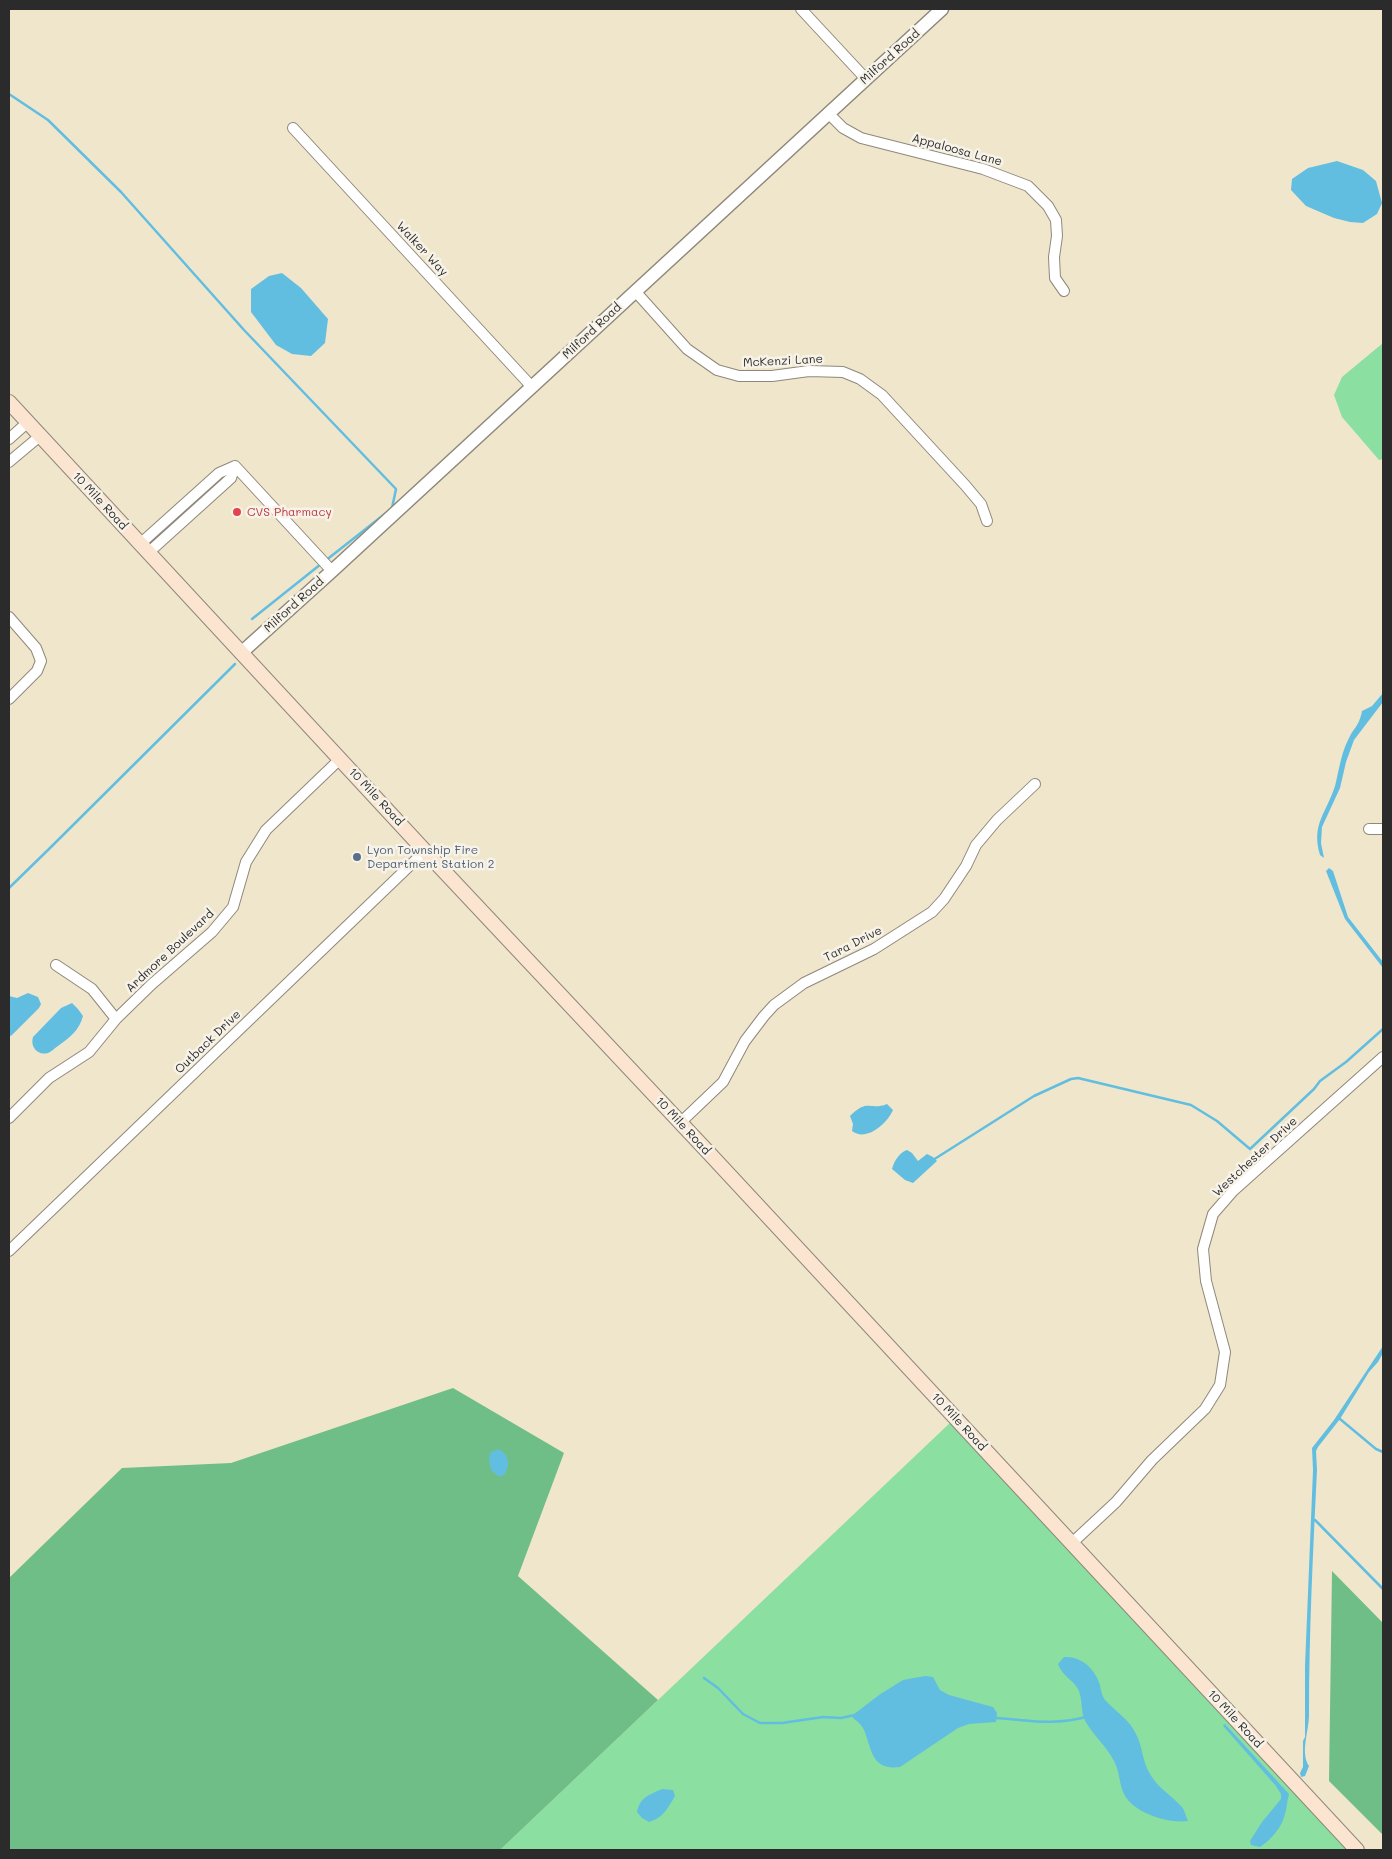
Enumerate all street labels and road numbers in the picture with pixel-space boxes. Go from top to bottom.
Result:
street label: Milford Road [857,26,923,88]
street label: Appaloosa Lane [910,131,1004,169]
street label: Walker Way [393,219,451,279]
street label: Milford Road [560,300,624,362]
street label: McKenzi Lane [743,352,823,370]
street label: 10 Mile Road [69,469,131,533]
street label: Milford Road [261,574,327,636]
street label: 10 Mile Road [345,765,407,829]
street label: Ardmore Boulevard [123,907,217,995]
street label: Tara Drive [822,923,884,965]
street label: Outback Drive [172,1007,244,1077]
street label: 10 Mile Road [652,1094,714,1158]
street label: Westchester Drive [1210,1114,1300,1200]
street label: 10 Mile Road [928,1390,990,1454]
street label: 10 Mile Road [1204,1687,1266,1751]

